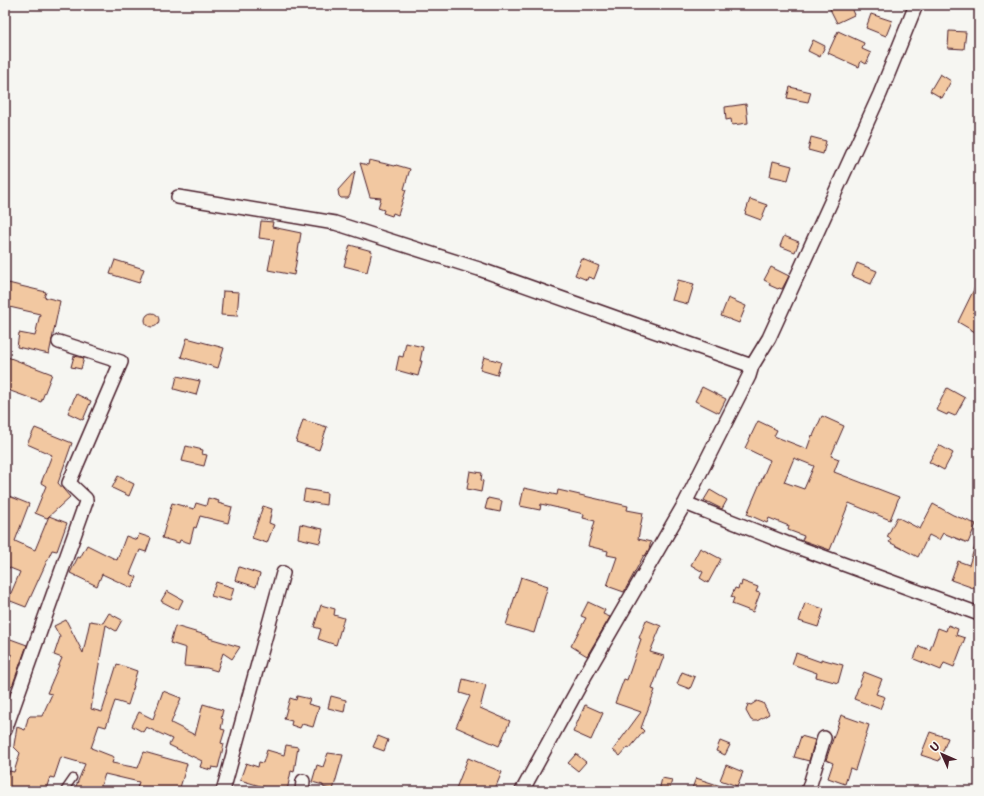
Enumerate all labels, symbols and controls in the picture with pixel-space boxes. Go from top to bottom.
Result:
north arrow [922,734,962,774]
text: U [926,738,944,756]

